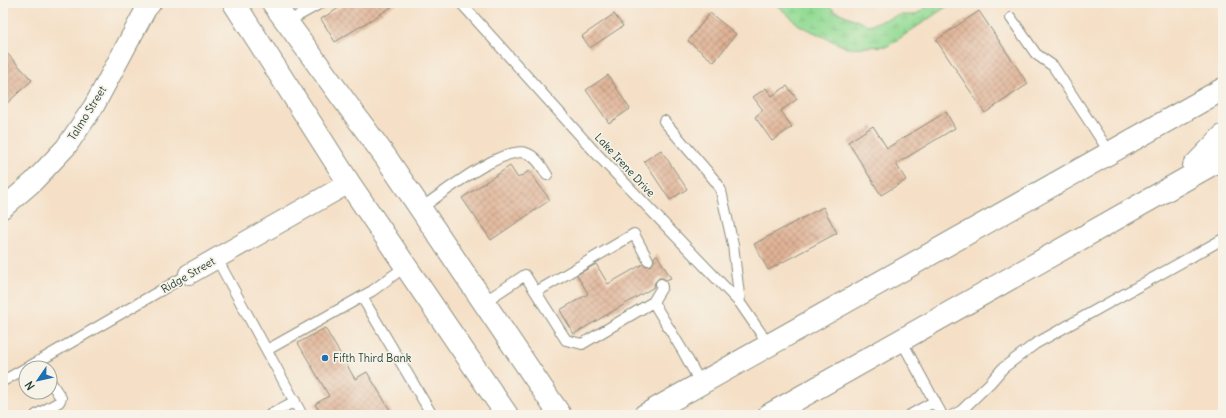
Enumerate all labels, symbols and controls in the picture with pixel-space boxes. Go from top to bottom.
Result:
street label: Talmo Street [65,83,109,143]
street label: Lake Irene Drive [592,130,658,200]
street label: Ridge Street [159,254,218,296]
place label: Fifth Third Bank [333,351,412,365]
marker: Fifth Third Bank [320,353,330,363]
north arrow [18,360,58,400]
text: N [22,379,38,393]

